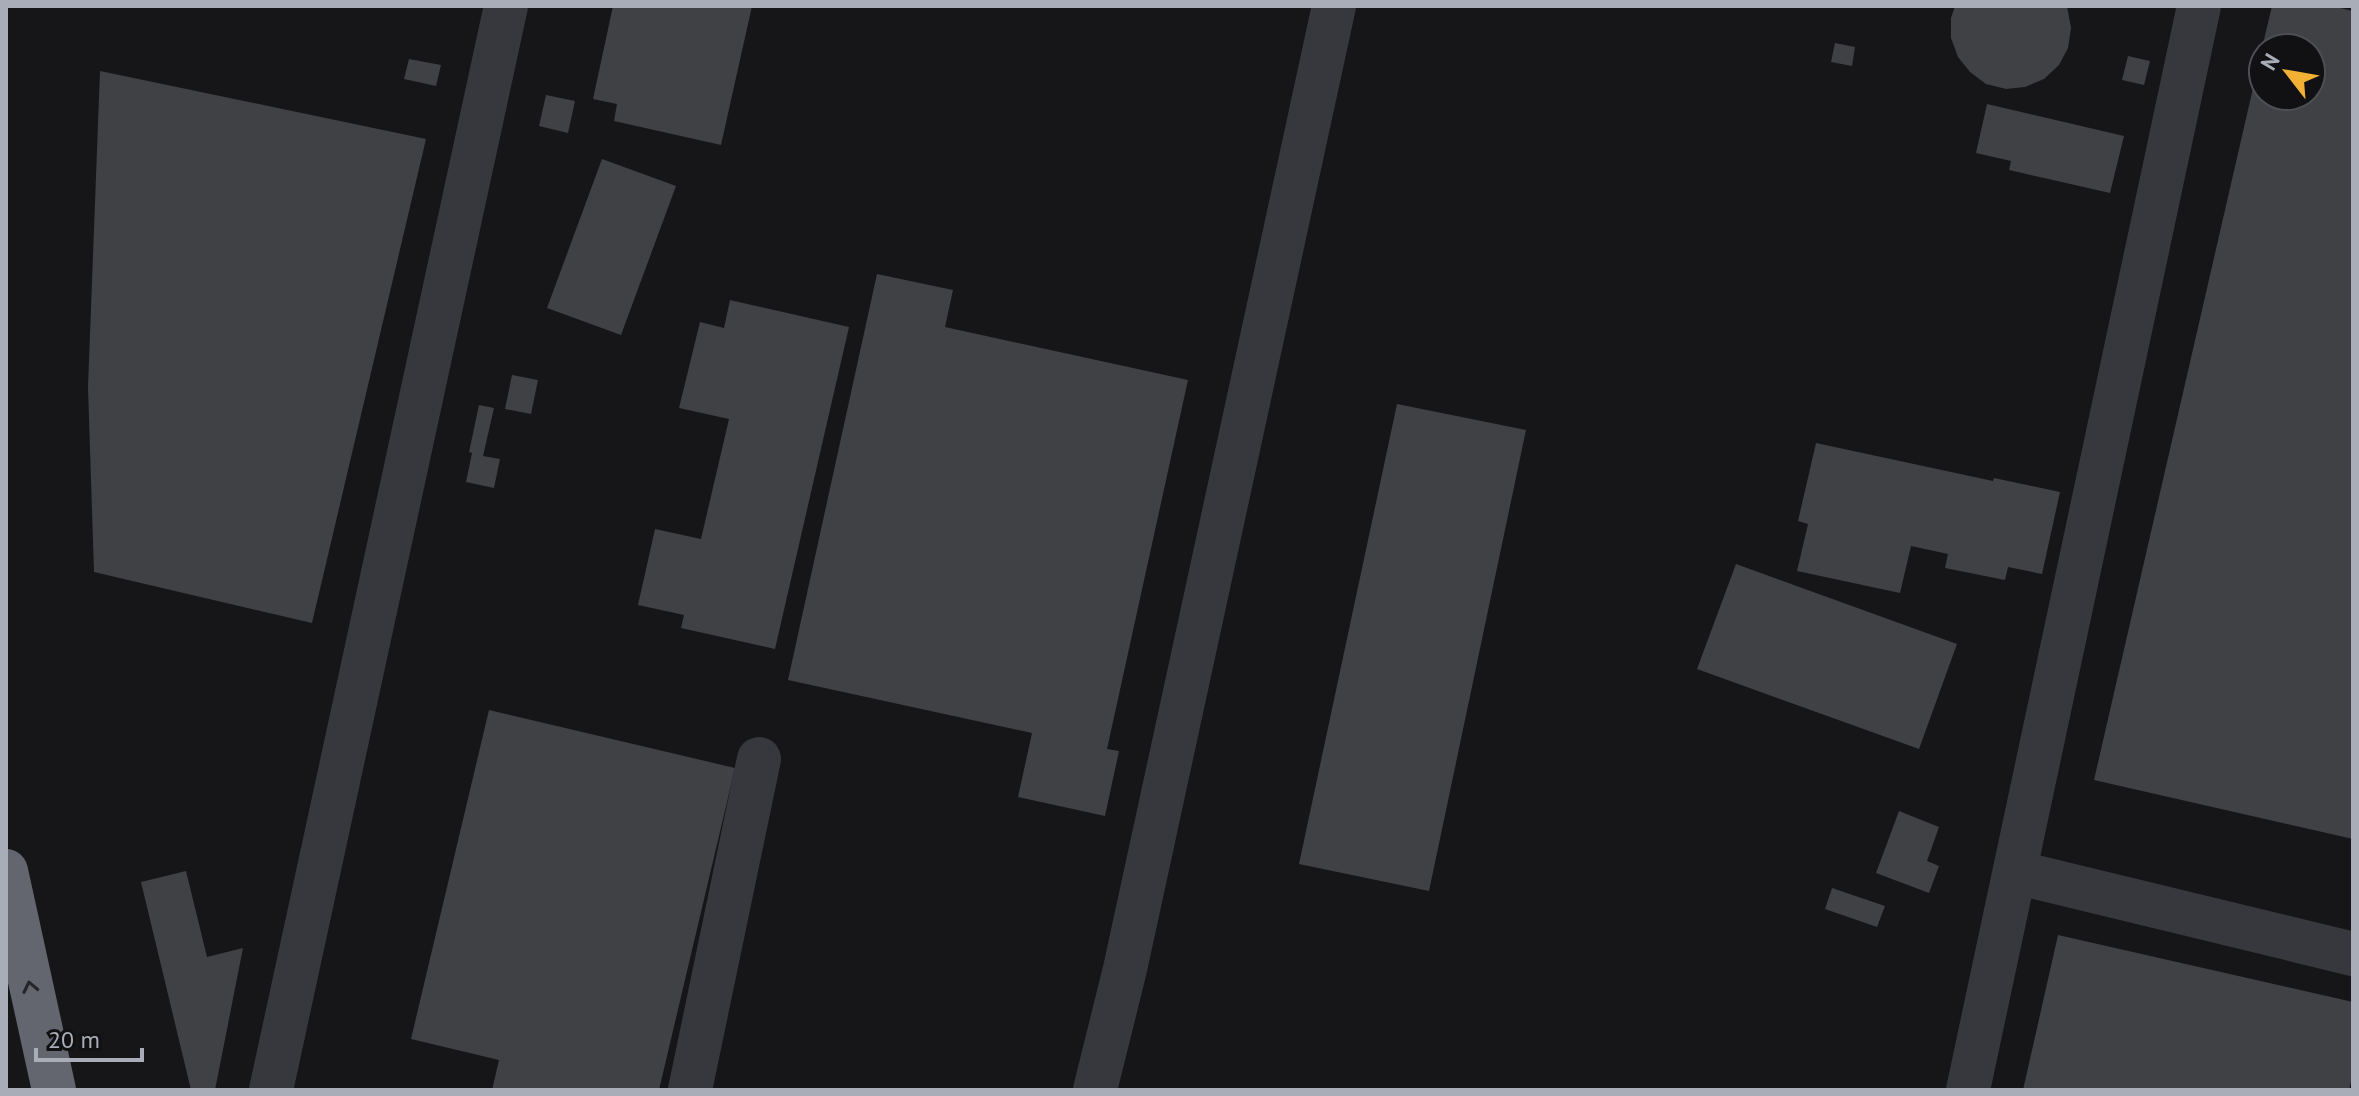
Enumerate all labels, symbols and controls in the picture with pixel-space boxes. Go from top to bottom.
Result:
north arrow [2247,32,2327,112]
text: N [2254,48,2286,75]
one-way arrow [22,980,39,994]
scale bar [36,1012,142,1062]
text: 20 m [48,1024,100,1055]

